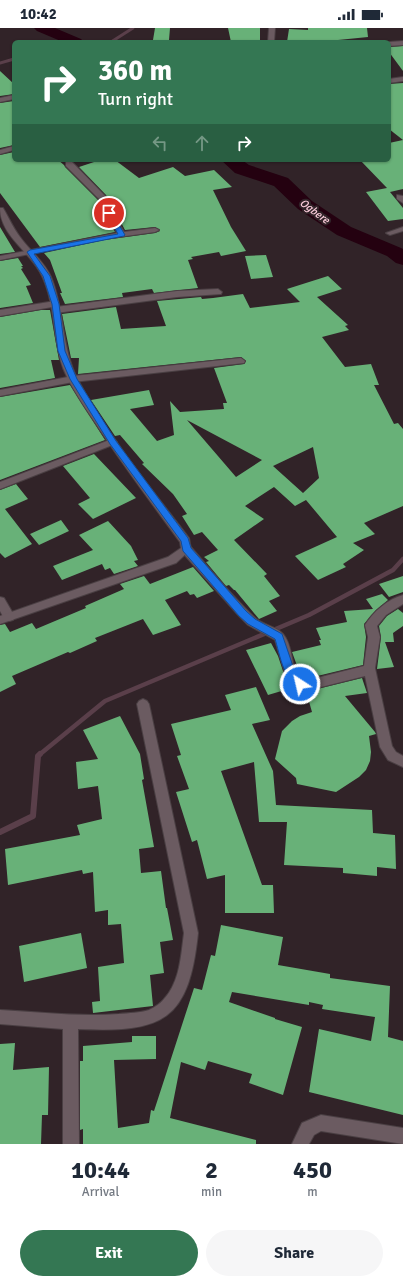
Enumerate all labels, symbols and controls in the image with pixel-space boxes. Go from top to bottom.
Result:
text: 10:42 [20,5,57,23]
text: 360 m [98,54,172,88]
icon: right [32,56,84,108]
text: Turn right [98,88,173,110]
icon: left [149,132,171,154]
icon: ahead [191,132,213,154]
icon: right [233,132,255,154]
pin [92,196,126,230]
water label: Ogbere [297,196,333,227]
icon: arrive [98,202,120,224]
position arrow [279,663,321,705]
text: 10:44 [71,1155,130,1185]
text: 2 [205,1155,218,1185]
text: 450 [293,1155,332,1185]
text: Arrival [82,1184,119,1200]
text: min [201,1184,222,1200]
text: m [307,1184,318,1200]
button: Exit [20,1230,198,1276]
button: Share [206,1230,383,1276]

